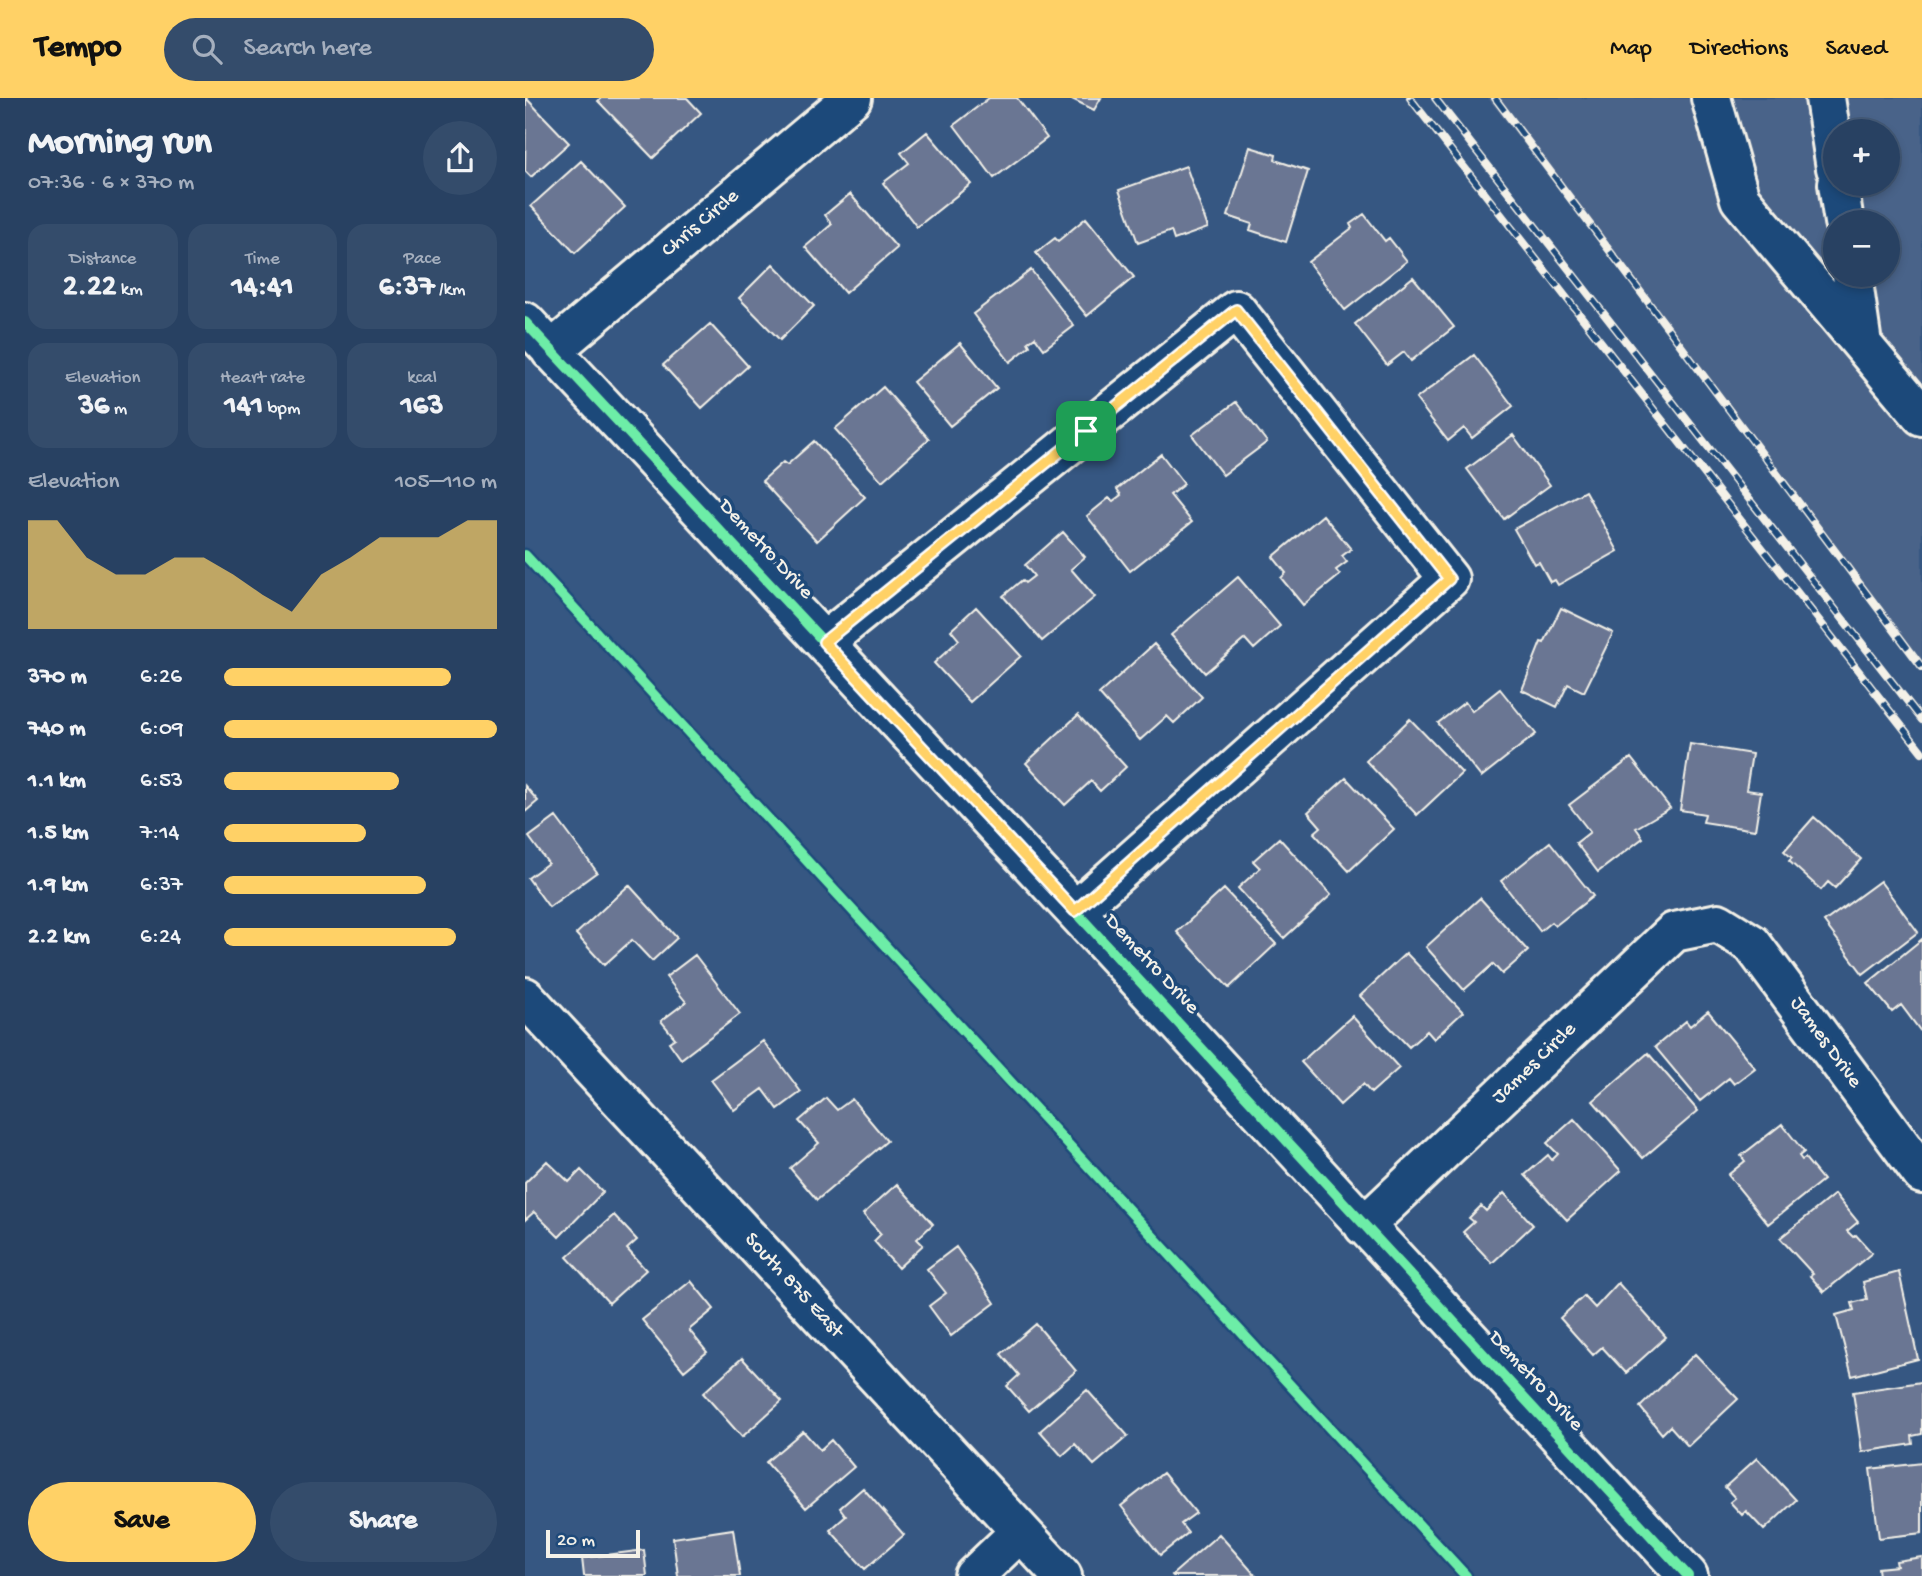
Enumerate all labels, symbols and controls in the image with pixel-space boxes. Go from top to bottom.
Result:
search box [164,18,654,81]
text: Tempo [35,30,122,68]
icon: search [188,30,226,68]
text: Search here [244,34,372,65]
text: Map [1610,35,1652,64]
text: Directions [1690,35,1788,64]
text: Saved [1826,35,1887,64]
map controls [1823,119,1900,287]
button: + [1823,119,1900,196]
button: share [423,121,497,195]
text: Morning run [28,122,212,166]
text: 07:36 · 6 × 370 m [28,170,194,197]
street label: Chris Circle [657,184,746,264]
button: − [1823,210,1900,287]
text: Distance [69,248,136,271]
text: Time [245,248,280,271]
text: Pace [404,248,441,271]
text: 2.22 [63,271,116,306]
text: 14:41 [231,271,294,306]
text: 6:37 [379,271,435,306]
text: km [116,279,143,302]
text: /km [435,279,466,302]
text: Elevation [65,367,141,390]
text: Heart rate [220,367,305,390]
text: kcal [407,367,437,390]
text: 36 [78,390,109,425]
text: 141 [225,390,263,425]
text: 163 [401,390,444,425]
text: m [109,398,127,421]
text: bpm [263,398,300,421]
pin [1056,401,1116,461]
icon: arrive [1067,412,1105,450]
text: Elevation [28,469,119,496]
text: 105–110 m [395,469,497,496]
street label: Demetro Drive [711,493,819,606]
text: 370 m [28,664,87,691]
text: 6:26 [140,664,182,691]
text: 740 m [28,716,86,743]
text: 6:09 [140,716,183,743]
text: 1.1 km [28,768,86,795]
text: 6:53 [140,768,183,795]
text: 1.5 km [28,820,89,847]
text: 7:14 [140,820,179,847]
text: 1.9 km [28,872,88,899]
text: 6:37 [140,872,183,899]
street label: Demetro Drive [1097,908,1205,1021]
text: 2.2 km [28,924,90,951]
text: 6:24 [140,924,181,951]
street label: James Drive [1783,992,1867,1095]
street label: James Circle [1488,1017,1583,1110]
street label: South 875 East [738,1228,850,1346]
street label: Demetro Drive [1481,1325,1589,1438]
button: Save [28,1482,256,1562]
button: Share [270,1482,497,1562]
scale bar [546,1527,641,1559]
text: 20 m [557,1530,595,1553]

